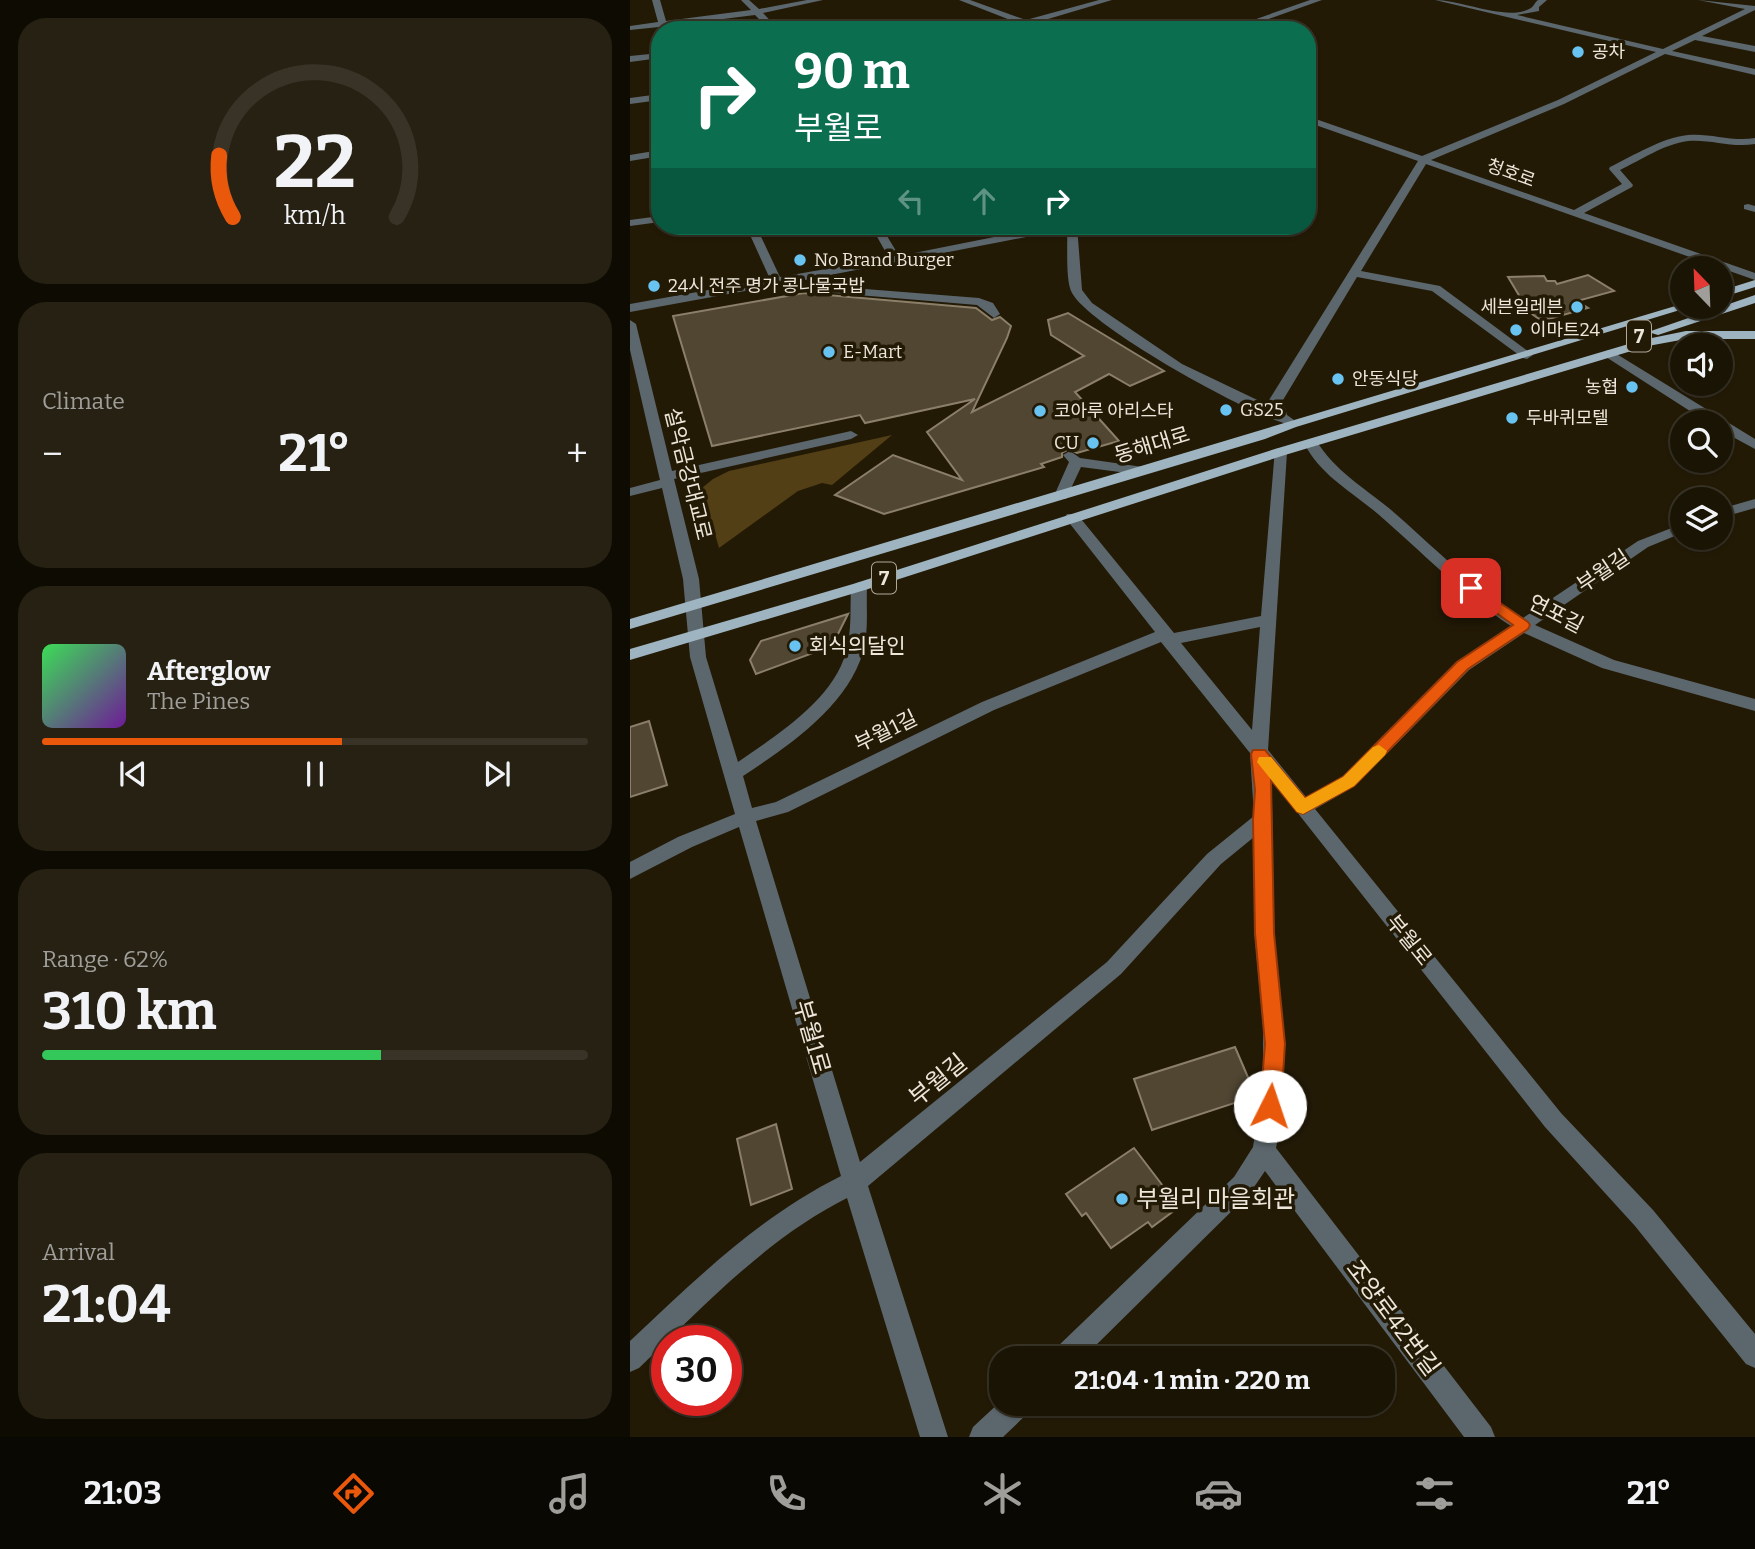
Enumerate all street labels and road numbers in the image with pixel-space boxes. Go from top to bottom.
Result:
street label: 청호로 [1484,154,1538,192]
road number: 7 [1627,320,1651,352]
street label: 설악금강대교로 [659,405,717,543]
street label: 동해대로 [1111,421,1193,469]
street label: 부월길 [1572,544,1634,598]
road number: 7 [872,562,896,594]
street label: 연포길 [1524,589,1588,639]
street label: 부월1길 [850,705,922,757]
street label: 부월로 [1381,909,1437,971]
street label: 부월1로 [788,997,836,1077]
street label: 부월길 [903,1048,973,1112]
street label: 조양로42번길 [1340,1255,1446,1381]

